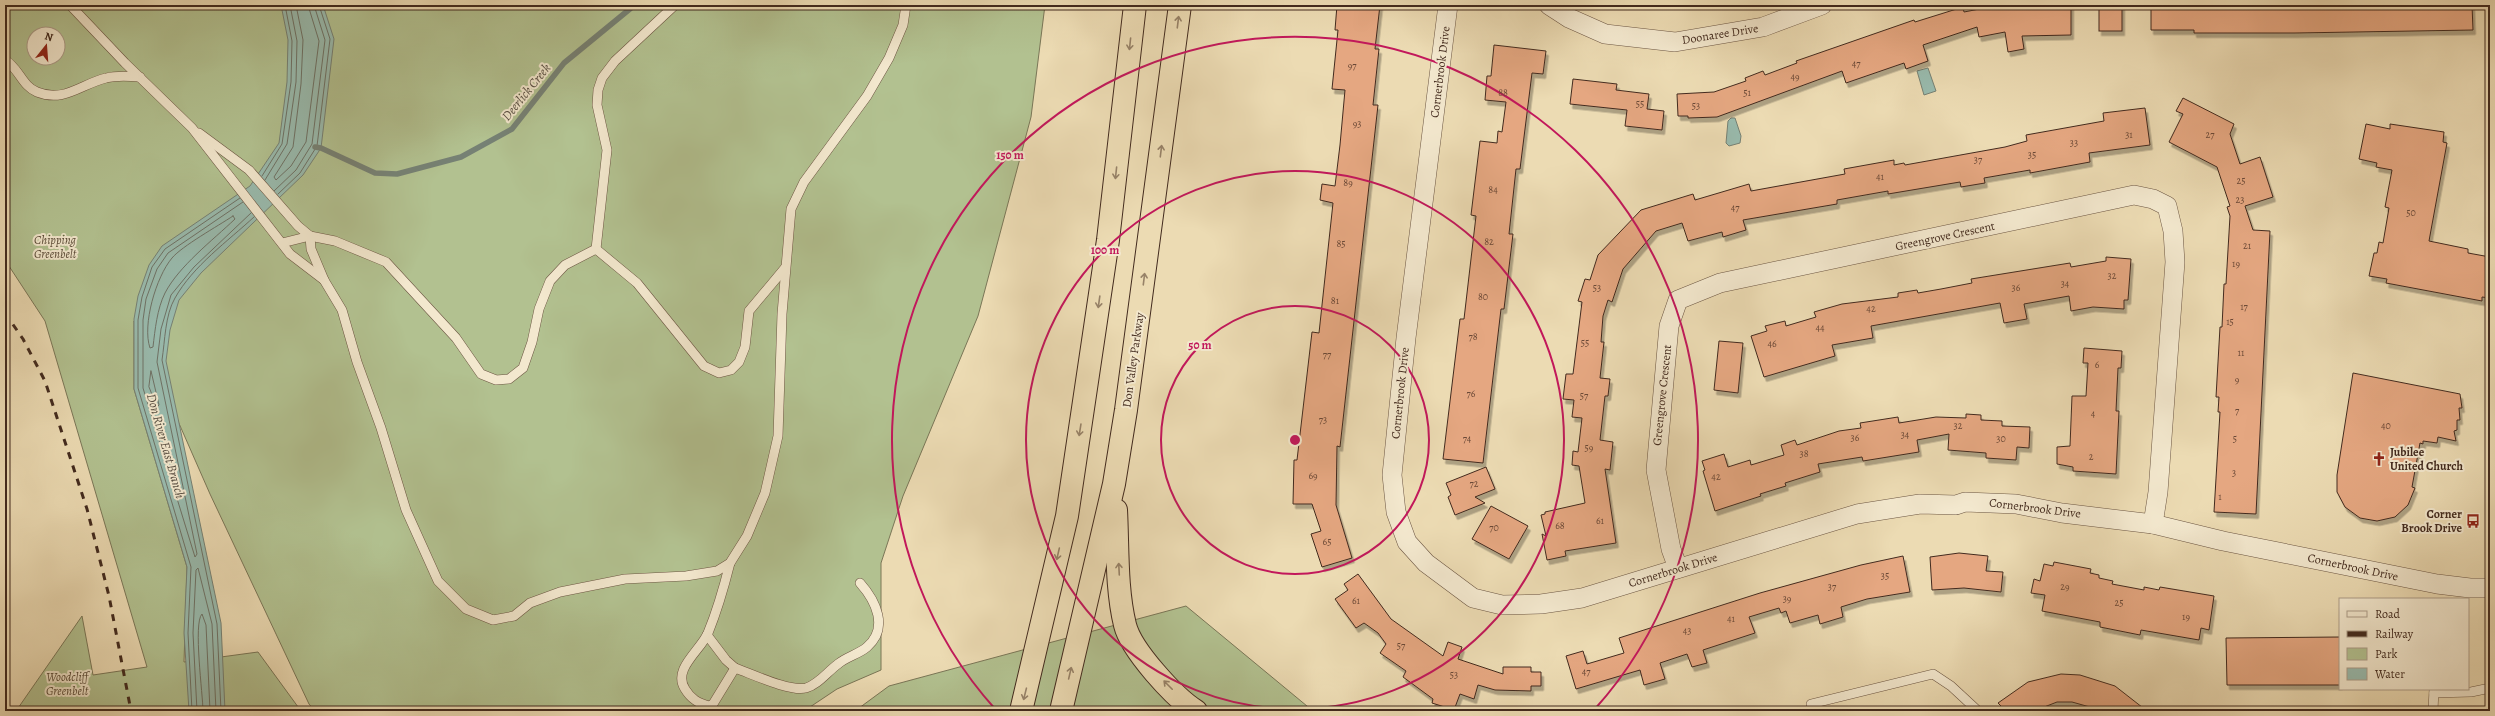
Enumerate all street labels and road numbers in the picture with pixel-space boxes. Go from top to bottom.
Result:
street label: Doonaree Drive [1681,20,1759,48]
street label: Cornerbrook Drive [1426,25,1454,119]
street label: Greengrove Crescent [1894,218,1996,254]
street label: Don Valley Parkway [1118,311,1148,409]
street label: Greengrove Crescent [1649,344,1675,446]
street label: Cornerbrook Drive [1387,346,1413,440]
street label: Cornerbrook Drive [1988,494,2082,522]
street label: Cornerbrook Drive [1627,549,1719,591]
street label: Cornerbrook Drive [2306,550,2400,584]

